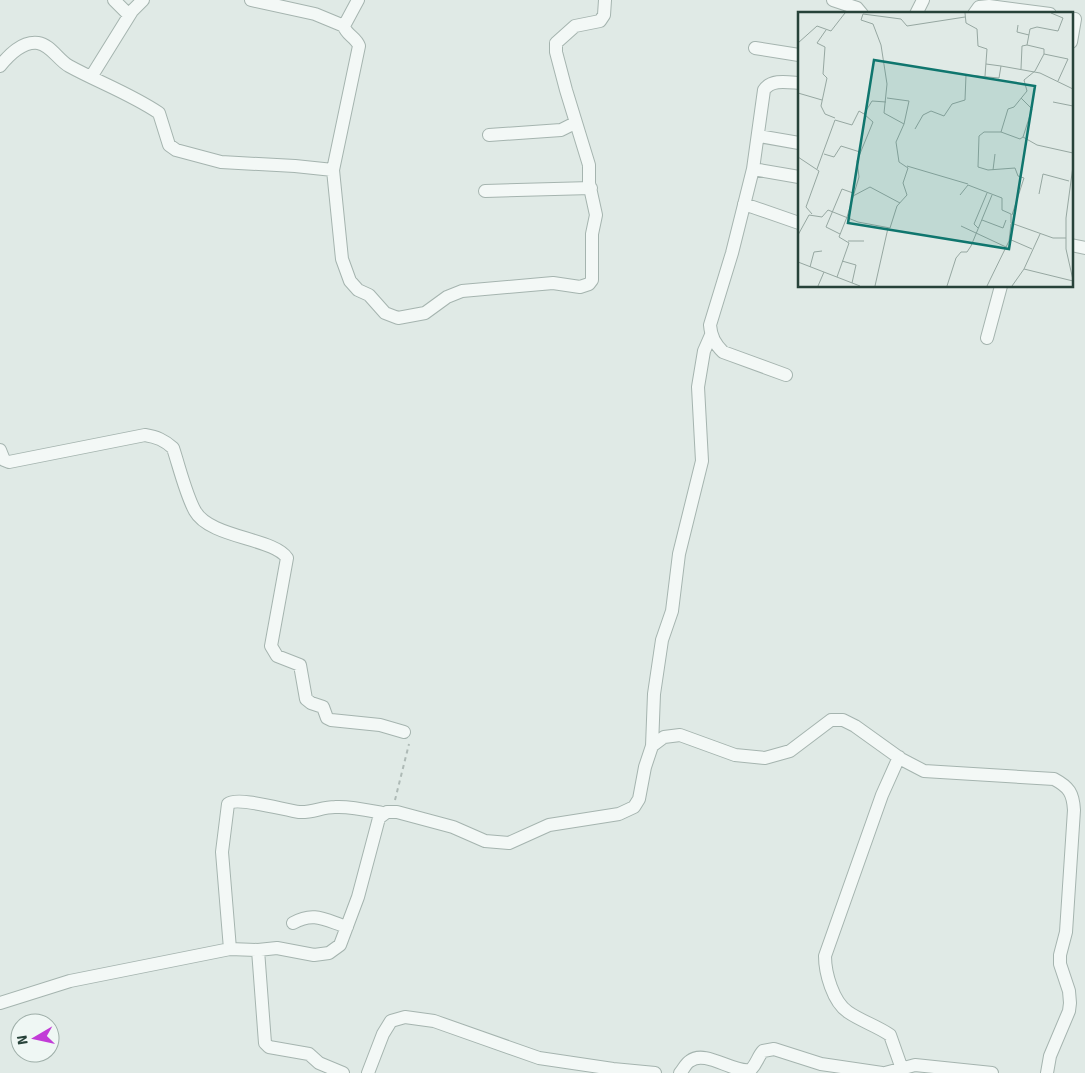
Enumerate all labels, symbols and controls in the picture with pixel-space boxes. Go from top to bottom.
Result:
inset map [798,12,1072,288]
north arrow [10,1013,60,1063]
text: N [13,1034,32,1046]

